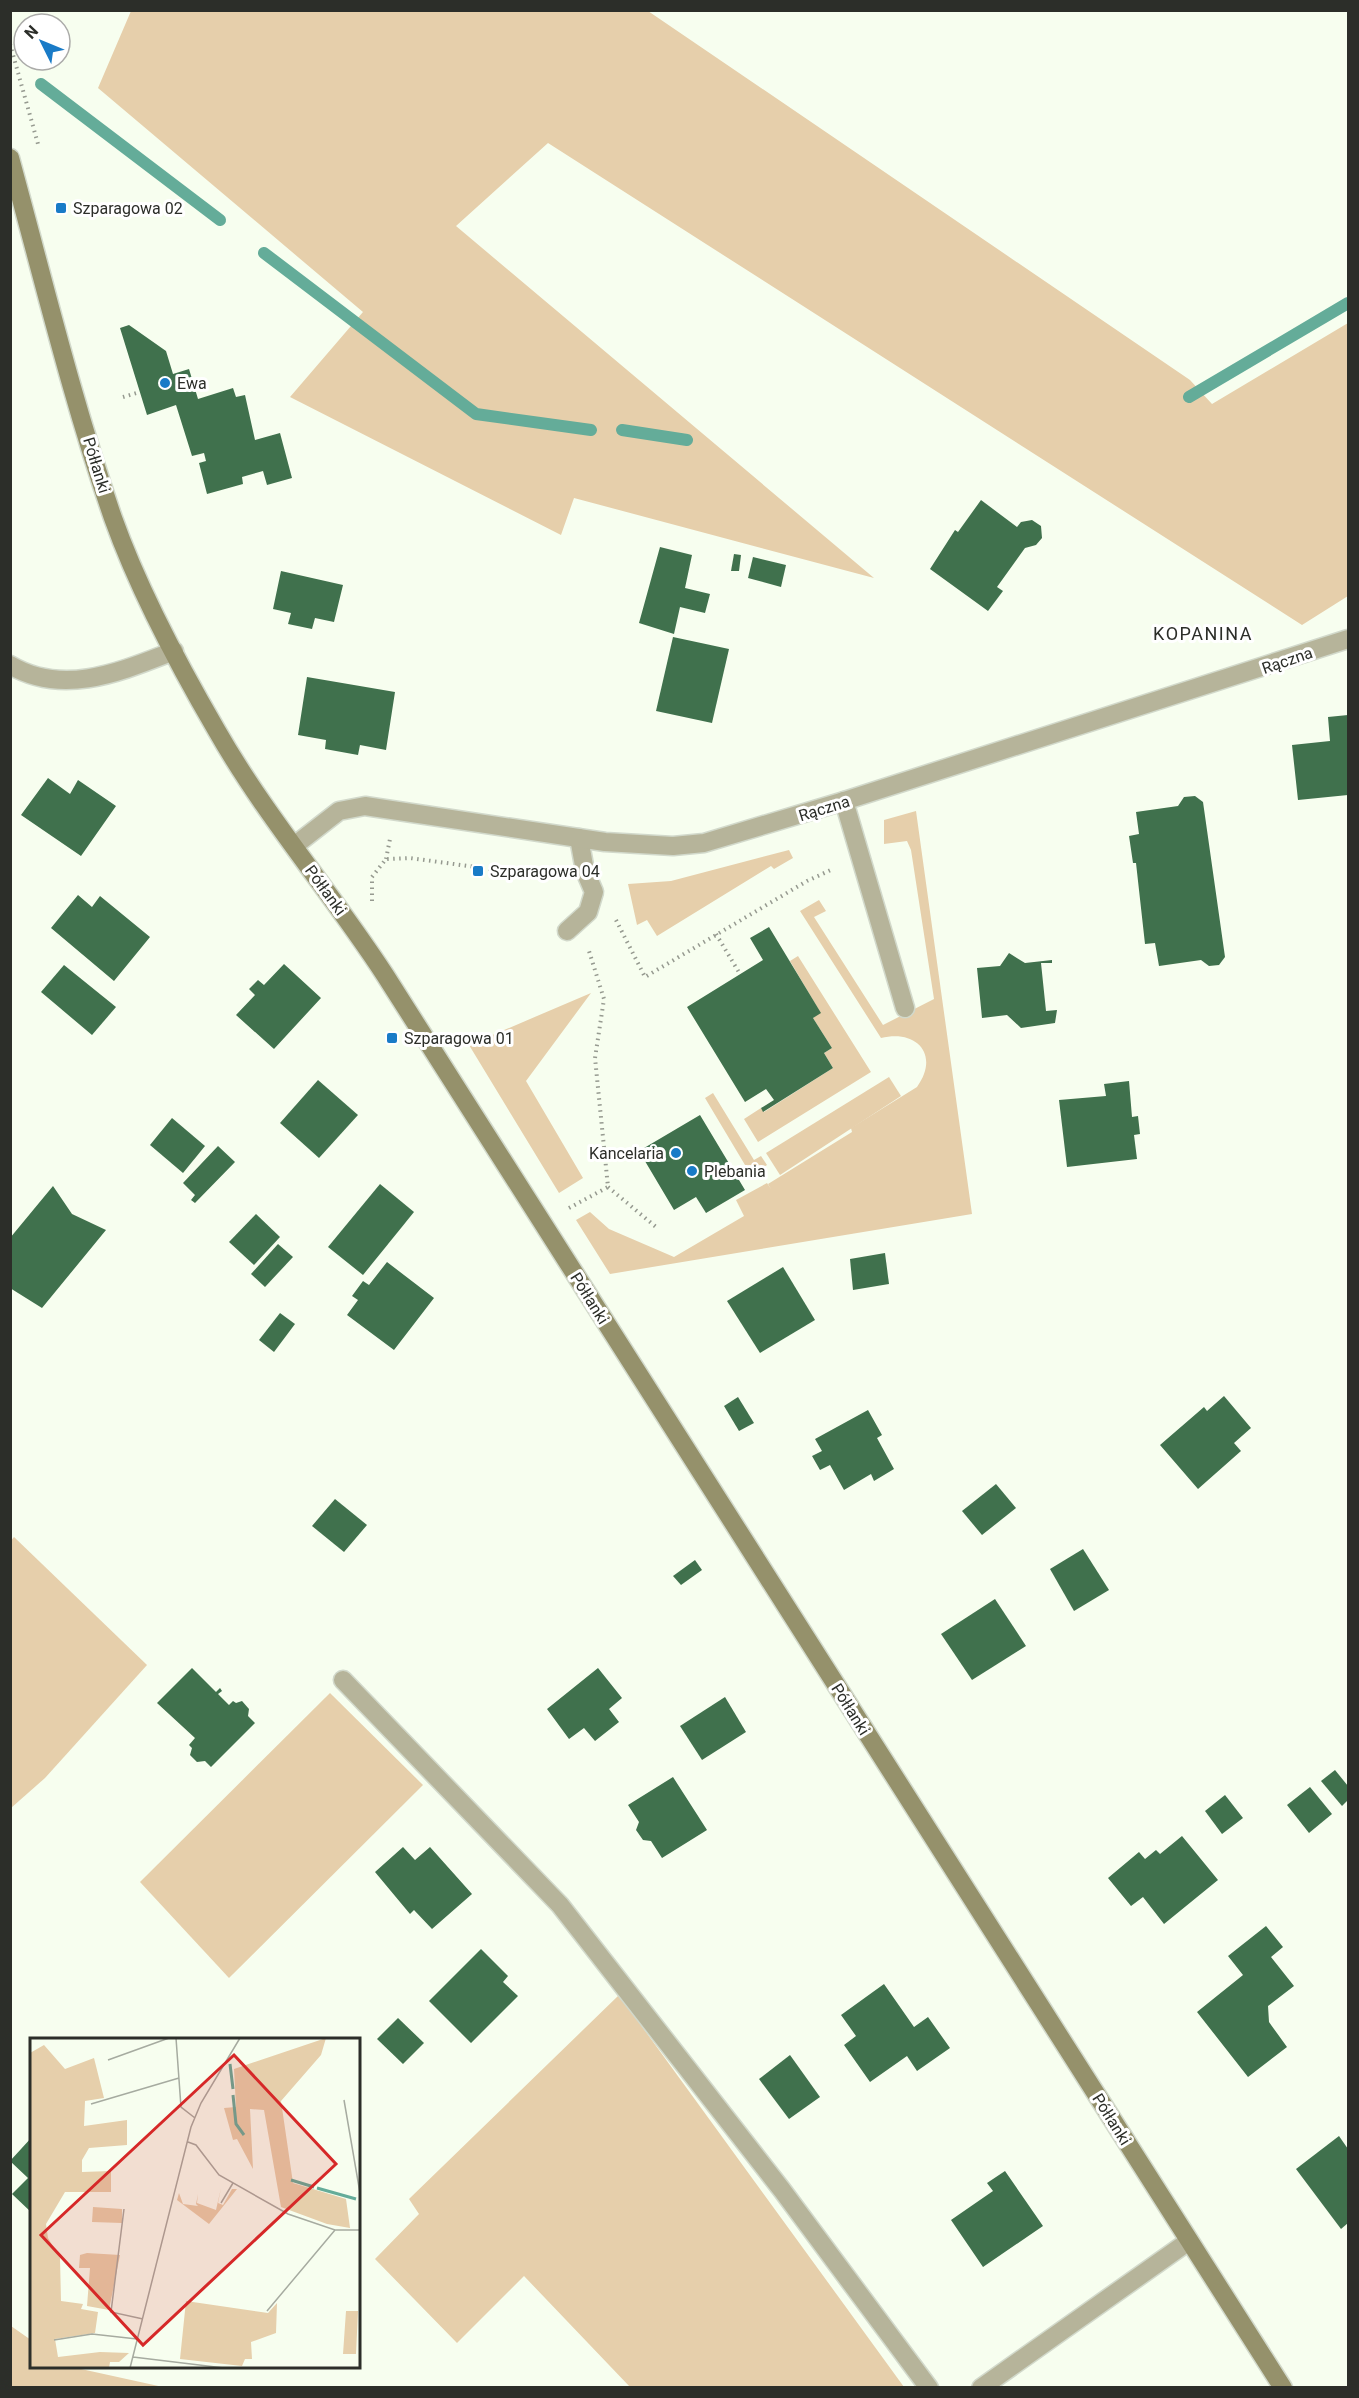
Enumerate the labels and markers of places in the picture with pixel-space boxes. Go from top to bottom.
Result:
place label: Szparagowa 02 [73,199,183,218]
marker: Szparagowa 02 [54,201,68,215]
place label: Ewa [177,374,207,393]
marker: Ewa [158,376,172,390]
place label: Szparagowa 04 [490,862,600,881]
marker: Szparagowa 04 [471,864,485,878]
place label: Szparagowa 01 [404,1029,514,1048]
marker: Szparagowa 01 [385,1031,399,1045]
place label: Kancelaria [589,1144,664,1163]
marker: Kancelaria [669,1146,683,1160]
place label: Plebania [704,1162,766,1181]
marker: Plebania [685,1164,699,1178]

